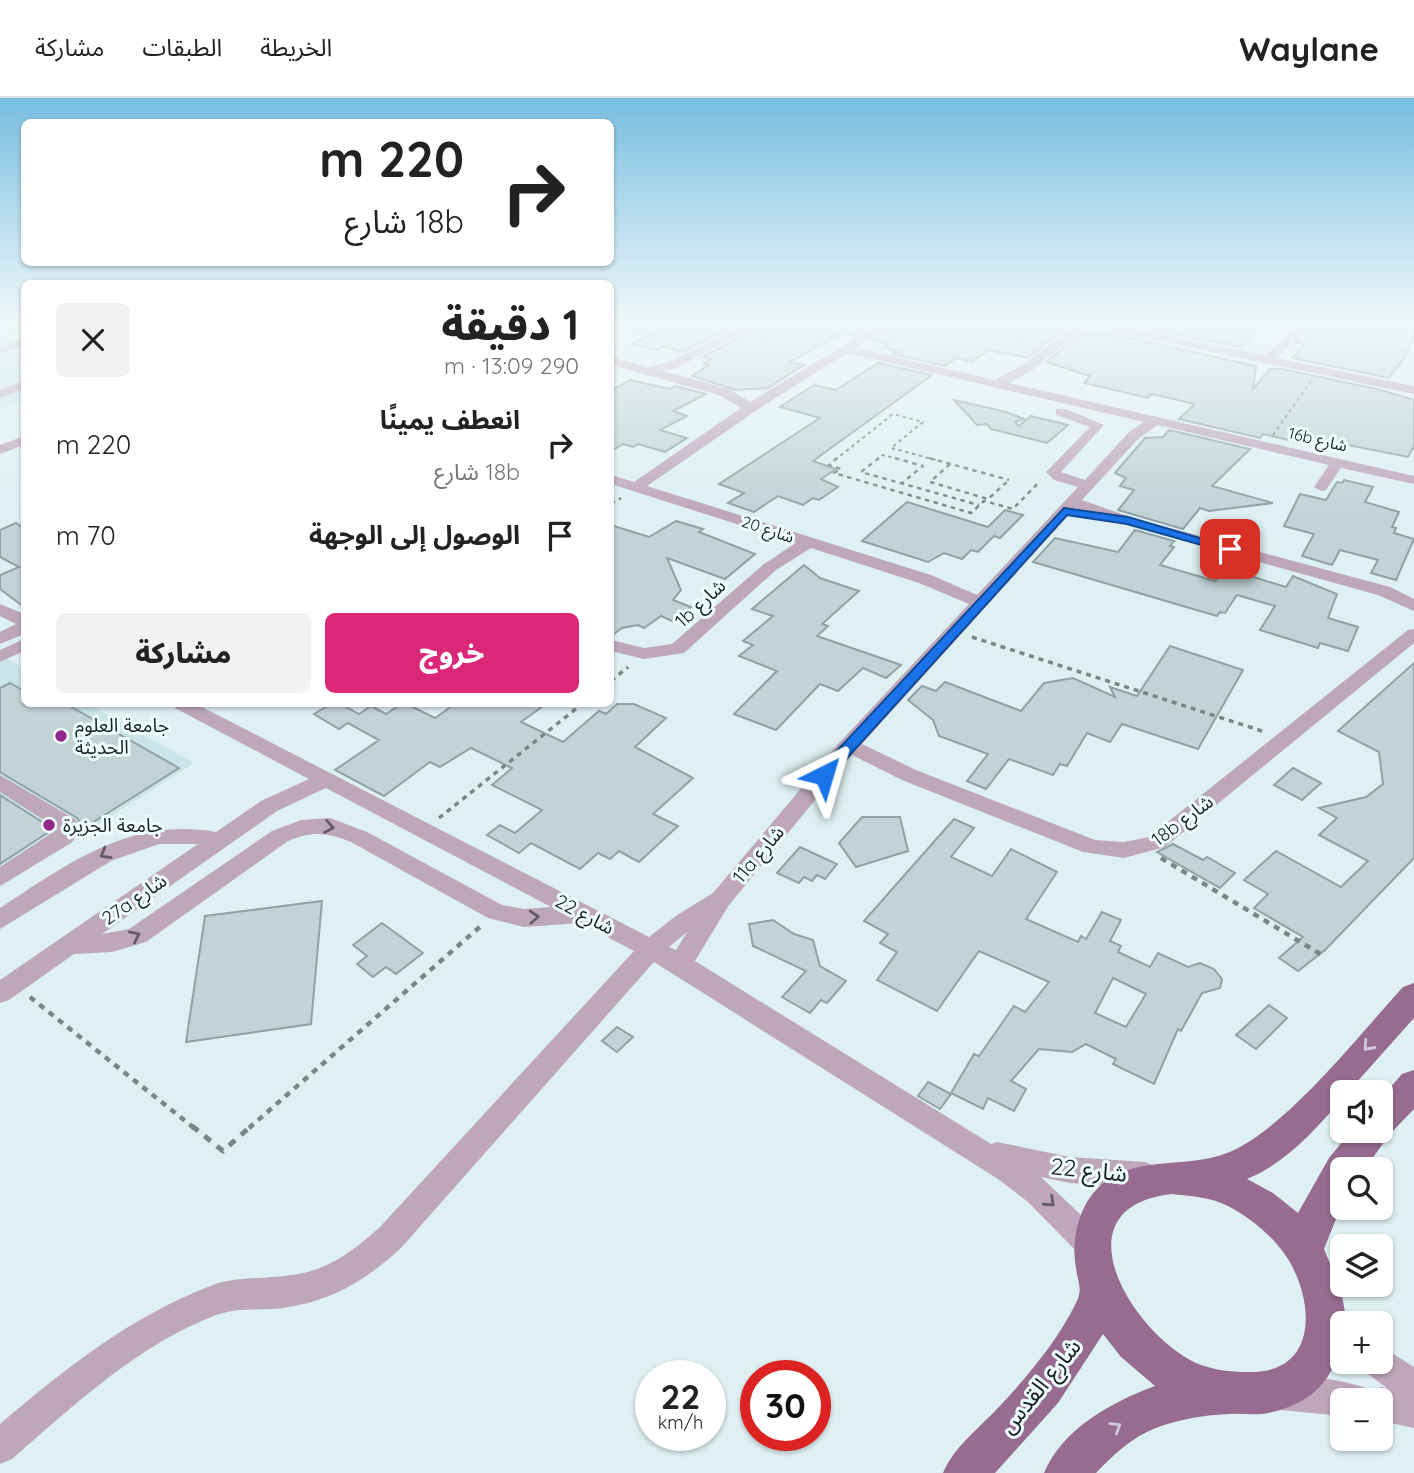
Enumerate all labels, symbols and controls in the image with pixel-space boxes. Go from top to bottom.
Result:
text: Waylane [1239,28,1379,69]
text: مشاركة [35,32,104,62]
text: الطبقات [142,32,222,62]
text: الخريطة [260,32,332,62]
text: 220 m [319,128,464,189]
icon: right [488,147,579,238]
text: 18b شارع [344,201,464,241]
text: 1 دقيقة [441,298,579,351]
button: close [56,303,130,377]
text: 290 m · 13:09 [444,351,579,380]
text: انعطف يمينًا [380,403,520,436]
street label: 16b شارع [1286,423,1349,458]
icon: right [541,426,579,464]
text: 220 m [56,428,131,461]
text: 18b شارع [434,457,520,486]
street label: شارع 20 [738,511,797,550]
icon: arrive [541,517,579,555]
text: الوصول إلى الوجهة [309,518,520,551]
text: 70 m [56,519,116,552]
pin [1200,519,1260,579]
icon: arrive [1211,530,1249,568]
street label: 1b شارع [670,574,732,634]
button: مشاركة [56,613,311,693]
button: خروج [325,613,579,693]
place label: جامعة العلوم الحديثة [75,713,169,759]
marker: جامعة العلوم الحديثة [53,728,69,744]
position arrow [787,738,861,812]
street label: 18b شارع [1146,789,1219,853]
place label: جامعة الجزيرة [63,813,163,837]
marker: جامعة الجزيرة [41,817,57,833]
one-way arrow [323,819,335,834]
street label: 11a شارع [727,820,791,889]
one-way arrow [100,845,113,858]
street label: 27a شارع [97,868,172,932]
street label: شارع 22 [550,889,619,941]
one-way arrow [529,910,540,925]
one-way arrow [128,930,140,944]
one-way arrow [1364,1038,1377,1051]
map controls [1330,1080,1393,1451]
button: sound [1330,1080,1393,1143]
street label: شارع 22 [1049,1151,1129,1191]
button: search [1330,1157,1393,1220]
one-way arrow [1042,1194,1055,1207]
button: layers [1330,1234,1393,1297]
button: + [1330,1311,1393,1374]
street label: شارع القدس [992,1332,1089,1441]
speed limit sign: 30 [740,1360,831,1451]
text: 22 [661,1374,700,1418]
button: − [1330,1388,1393,1451]
text: km/h [658,1411,703,1434]
one-way arrow [1108,1423,1121,1436]

